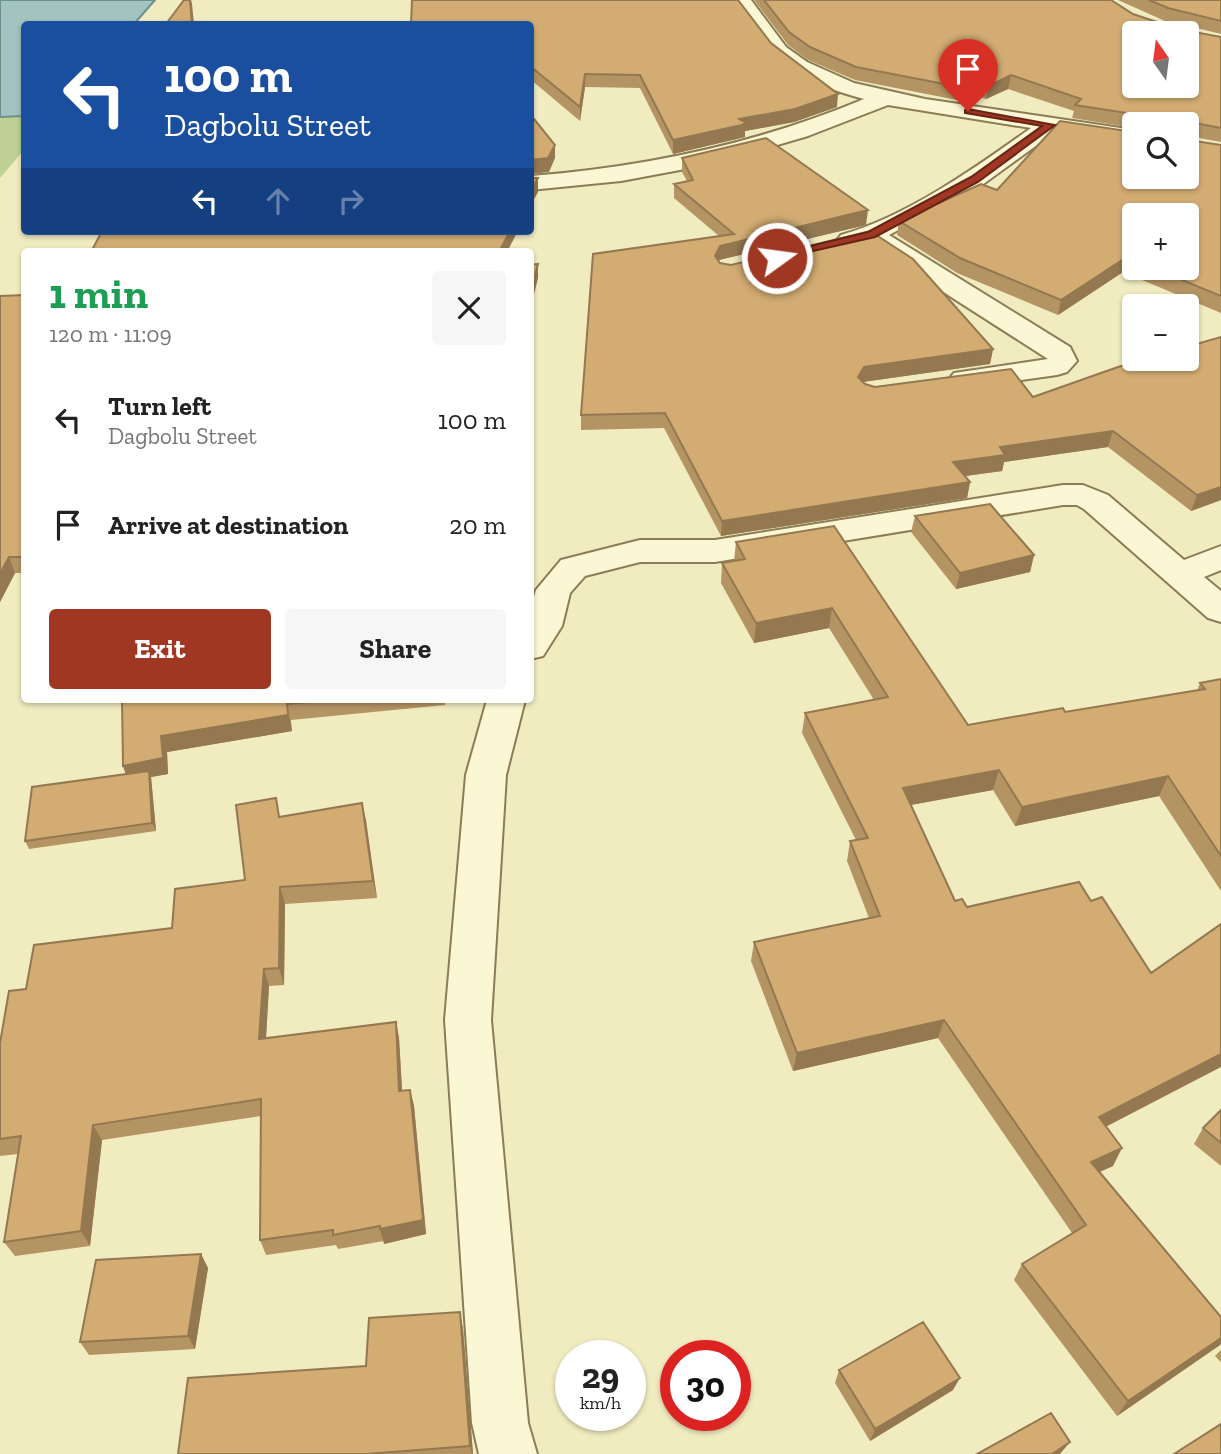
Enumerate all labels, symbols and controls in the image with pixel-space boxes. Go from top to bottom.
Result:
north arrow [1122,21,1199,98]
map controls [1122,21,1199,371]
pin [938,39,998,111]
text: 100 m [164,46,292,105]
icon: left [49,49,140,140]
icon: arrive [949,50,987,88]
text: Dagbolu Street [164,106,371,144]
button: search [1122,112,1199,189]
icon: left [186,182,224,220]
icon: ahead [259,182,297,220]
icon: right [332,182,370,220]
button: + [1122,203,1199,280]
position arrow [740,221,814,295]
text: 1 min [49,268,148,319]
button: close [432,271,506,345]
button: − [1122,294,1199,371]
text: 120 m · 11:09 [49,320,172,348]
text: Turn left [108,390,211,422]
icon: left [49,401,87,439]
text: 100 m [438,404,506,436]
text: Dagbolu Street [108,422,257,450]
icon: arrive [49,506,87,544]
text: Arrive at destination [108,509,348,541]
text: 20 m [449,509,506,541]
button: Exit [49,609,271,689]
button: Share [285,609,506,689]
speed limit sign: 30 [660,1340,751,1431]
text: 29 [582,1355,619,1397]
text: km/h [580,1392,621,1414]

